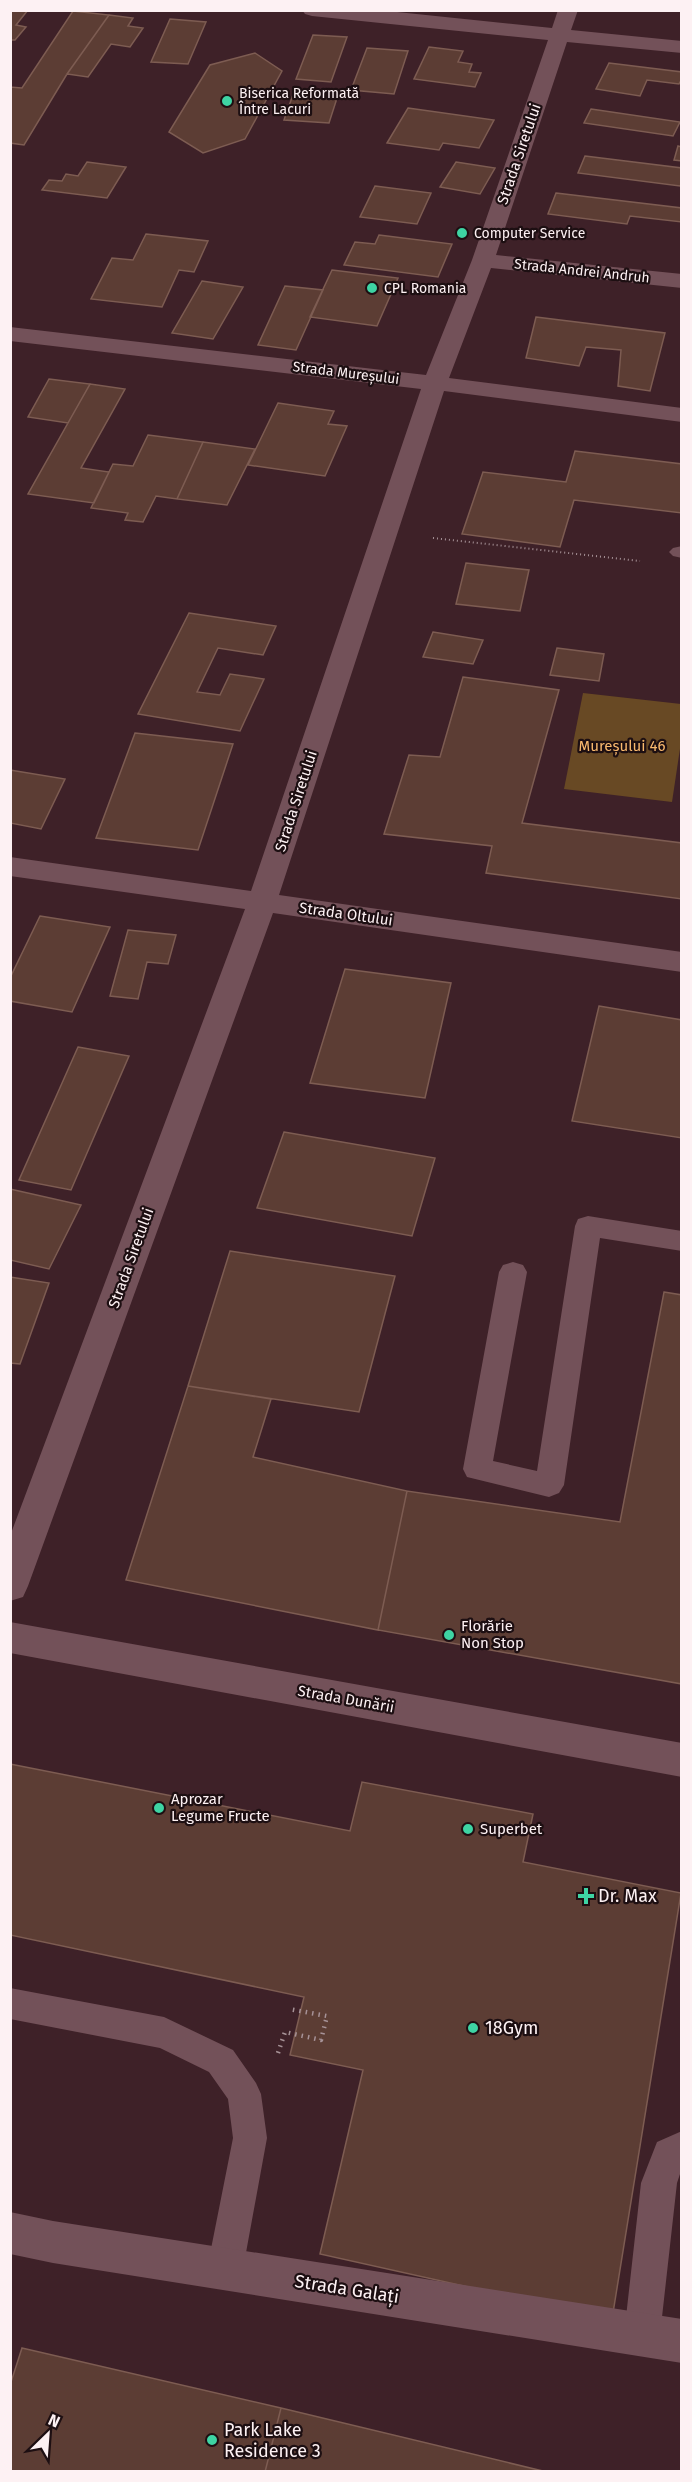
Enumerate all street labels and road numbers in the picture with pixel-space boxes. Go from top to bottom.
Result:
street label: Strada Siretului [493,101,545,207]
street label: Strada Andrei Andruh [513,255,651,287]
street label: Strada Mureșului [292,358,400,389]
street label: Strada Siretului [271,748,321,854]
street label: Strada Oltului [298,899,394,929]
street label: Strada Siretului [104,1205,158,1311]
street label: Strada Dunării [296,1682,396,1716]
street label: Strada Galați [293,2270,401,2309]

